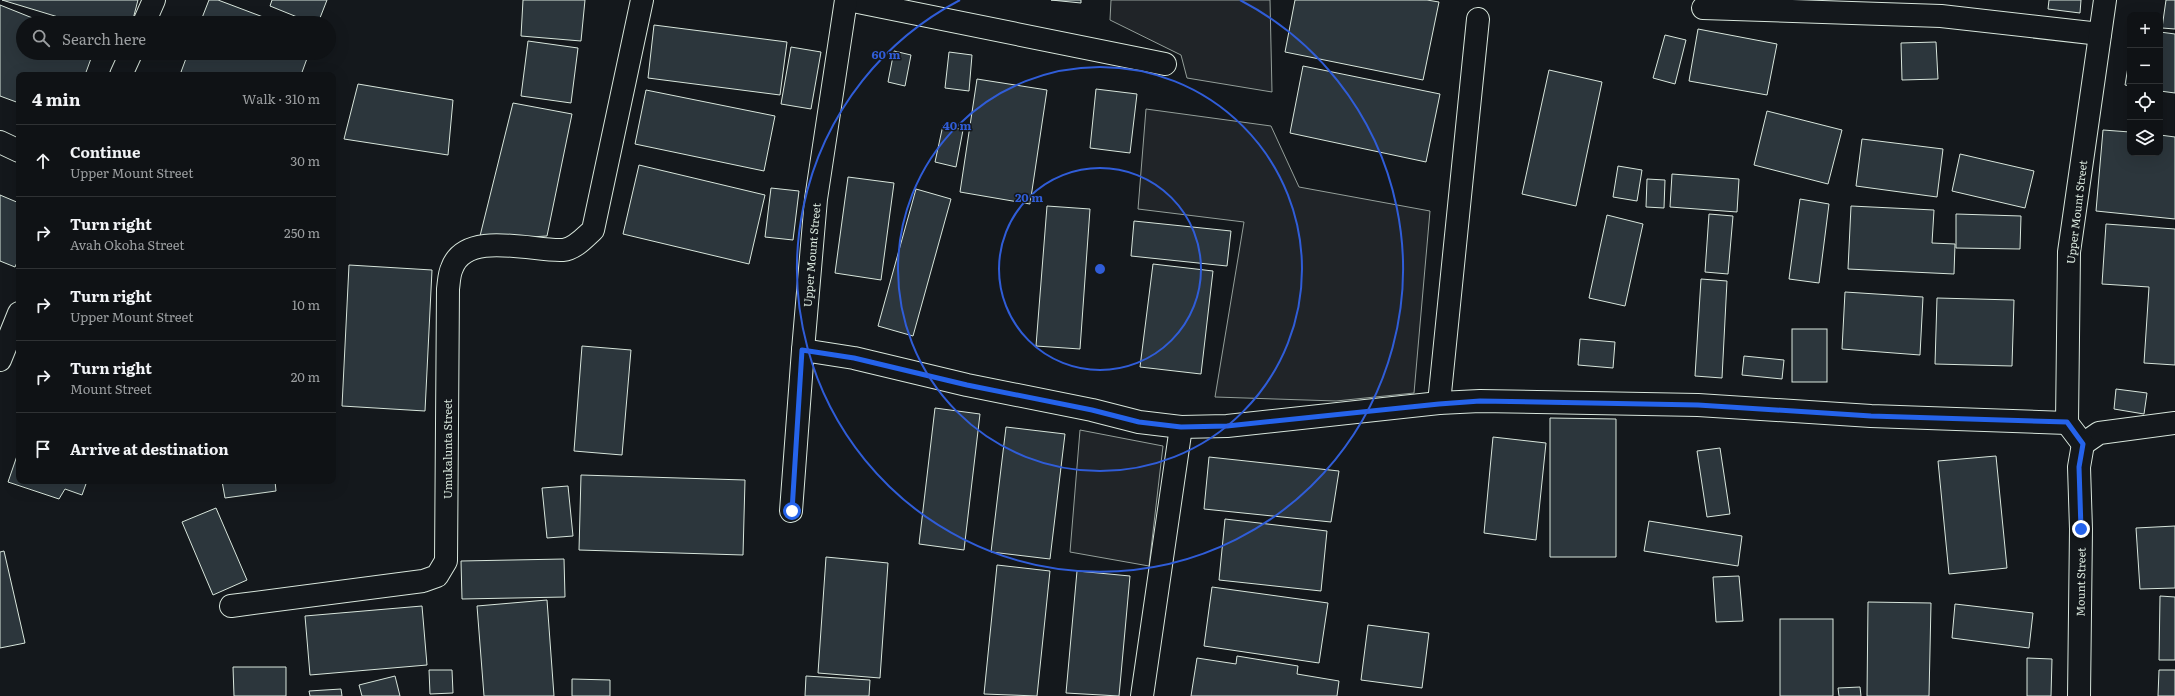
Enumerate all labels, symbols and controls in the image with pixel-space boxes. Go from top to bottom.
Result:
map controls [2127,12,2163,156]
button: + [2127,12,2163,48]
search box [16,16,336,60]
icon: search [30,27,52,49]
text: Search here [62,27,146,50]
text: 60 m [872,45,900,63]
button: − [2127,48,2163,84]
button: locate [2127,84,2163,120]
text: 4 min [32,86,81,111]
text: Walk · 310 m [242,89,320,108]
text: 40 m [943,116,972,134]
button: layers [2127,120,2163,156]
text: Continue [70,140,140,163]
icon: ahead [32,150,54,172]
text: 30 m [290,151,320,170]
street label: Upper Mount Street [2062,159,2090,265]
text: Upper Mount Street [70,163,193,182]
text: 20 m [1015,188,1043,206]
street label: Upper Mount Street [798,202,824,308]
text: Turn right [70,212,152,235]
icon: right [32,222,54,244]
text: 250 m [284,223,320,242]
text: Avah Okoha Street [70,235,184,254]
centre of rings [1093,262,1107,276]
text: Turn right [70,284,152,307]
icon: right [32,294,54,316]
text: 10 m [292,295,320,314]
text: Upper Mount Street [70,307,193,326]
text: Turn right [70,356,152,379]
icon: right [32,366,54,388]
text: 20 m [291,367,320,386]
text: Mount Street [70,379,152,398]
street label: Umukalunta Street [439,398,455,499]
text: Arrive at destination [70,437,229,460]
icon: arrive [32,438,54,460]
route start [783,502,801,520]
route end [2072,520,2090,538]
street label: Mount Street [2071,547,2089,617]

